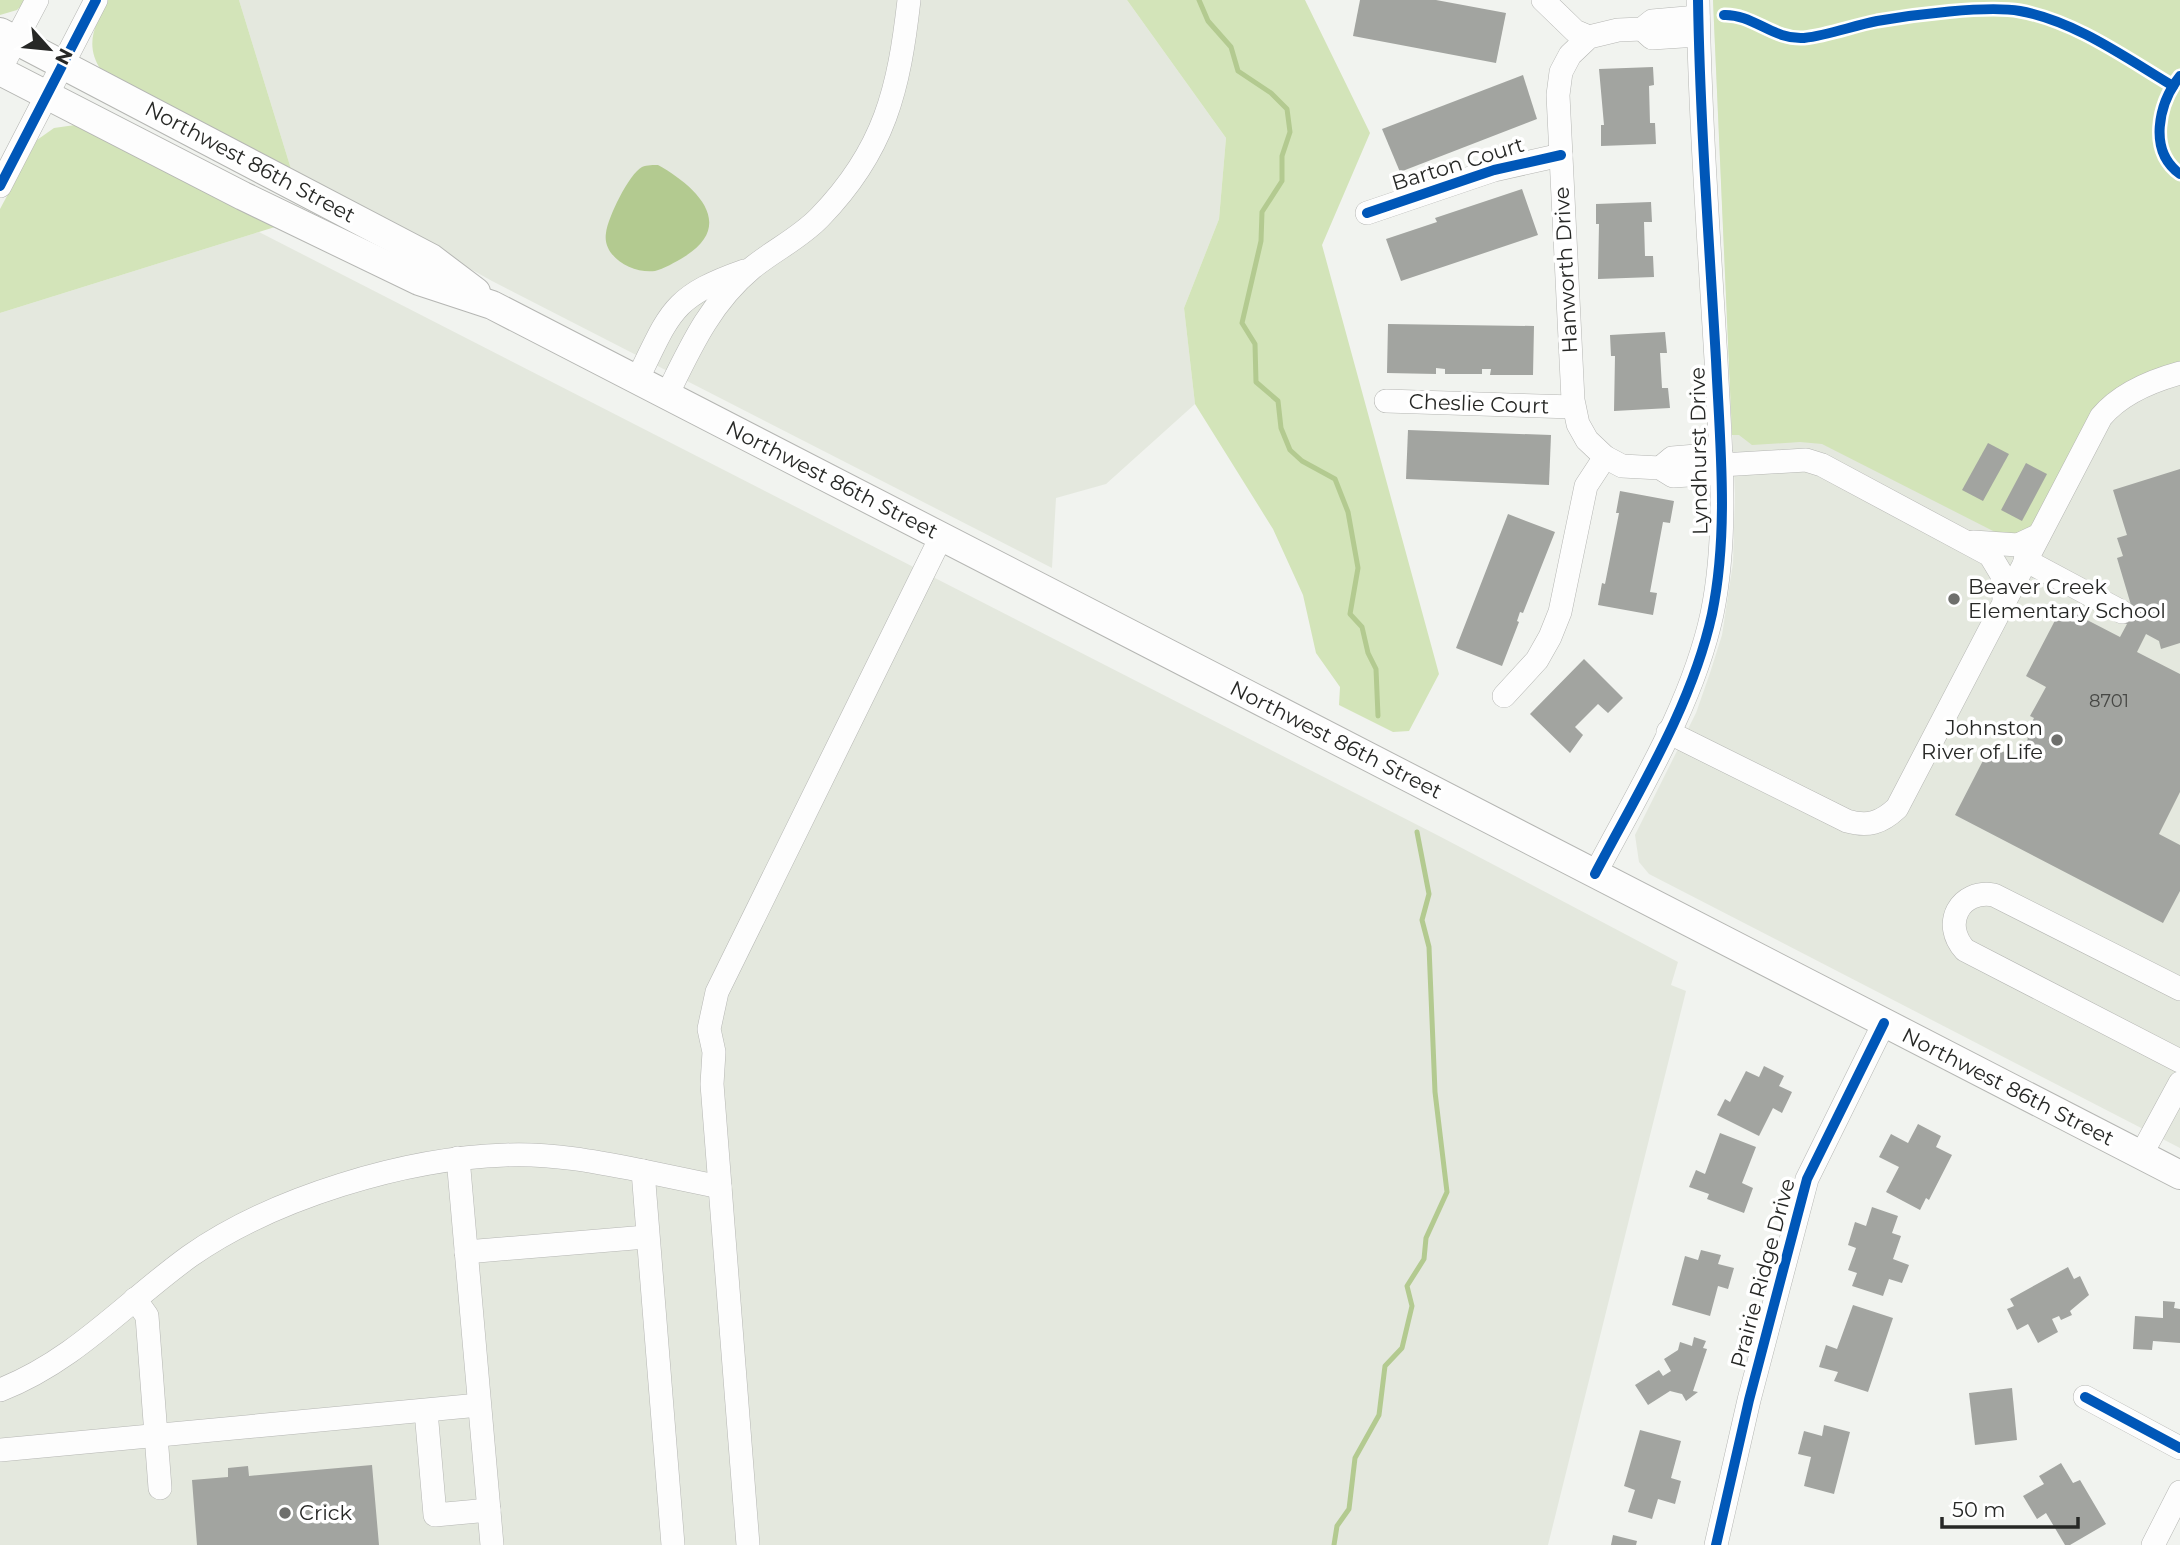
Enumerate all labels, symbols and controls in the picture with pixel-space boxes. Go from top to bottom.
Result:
north arrow [14,14,84,84]
text: N [50,44,77,69]
street label: Northwest 86th Street [141,95,360,228]
street label: Barton Court [1389,132,1527,195]
street label: Hanworth Drive [1549,186,1582,354]
street label: Lyndhurst Drive [1685,367,1712,535]
street label: Cheslie Court [1408,389,1550,418]
street label: Northwest 86th Street [722,415,942,544]
place label: Beaver Creek Elementary School [1968,574,2166,623]
marker: Beaver Creek Elementary School [1946,591,1962,607]
street label: Northwest 86th Street [1226,675,1446,804]
house number: 8701 [2089,690,2129,712]
place label: Johnston River of Life [1921,715,2043,764]
marker: Johnston River of Life [2049,732,2065,748]
street label: Northwest 86th Street [1898,1022,2118,1151]
street label: Prairie Ridge Drive [1725,1175,1800,1370]
scale bar [1942,1486,2078,1530]
text: 50 m [1952,1497,2006,1522]
place label: Crick [299,1500,352,1525]
marker: Crick [277,1505,293,1521]

